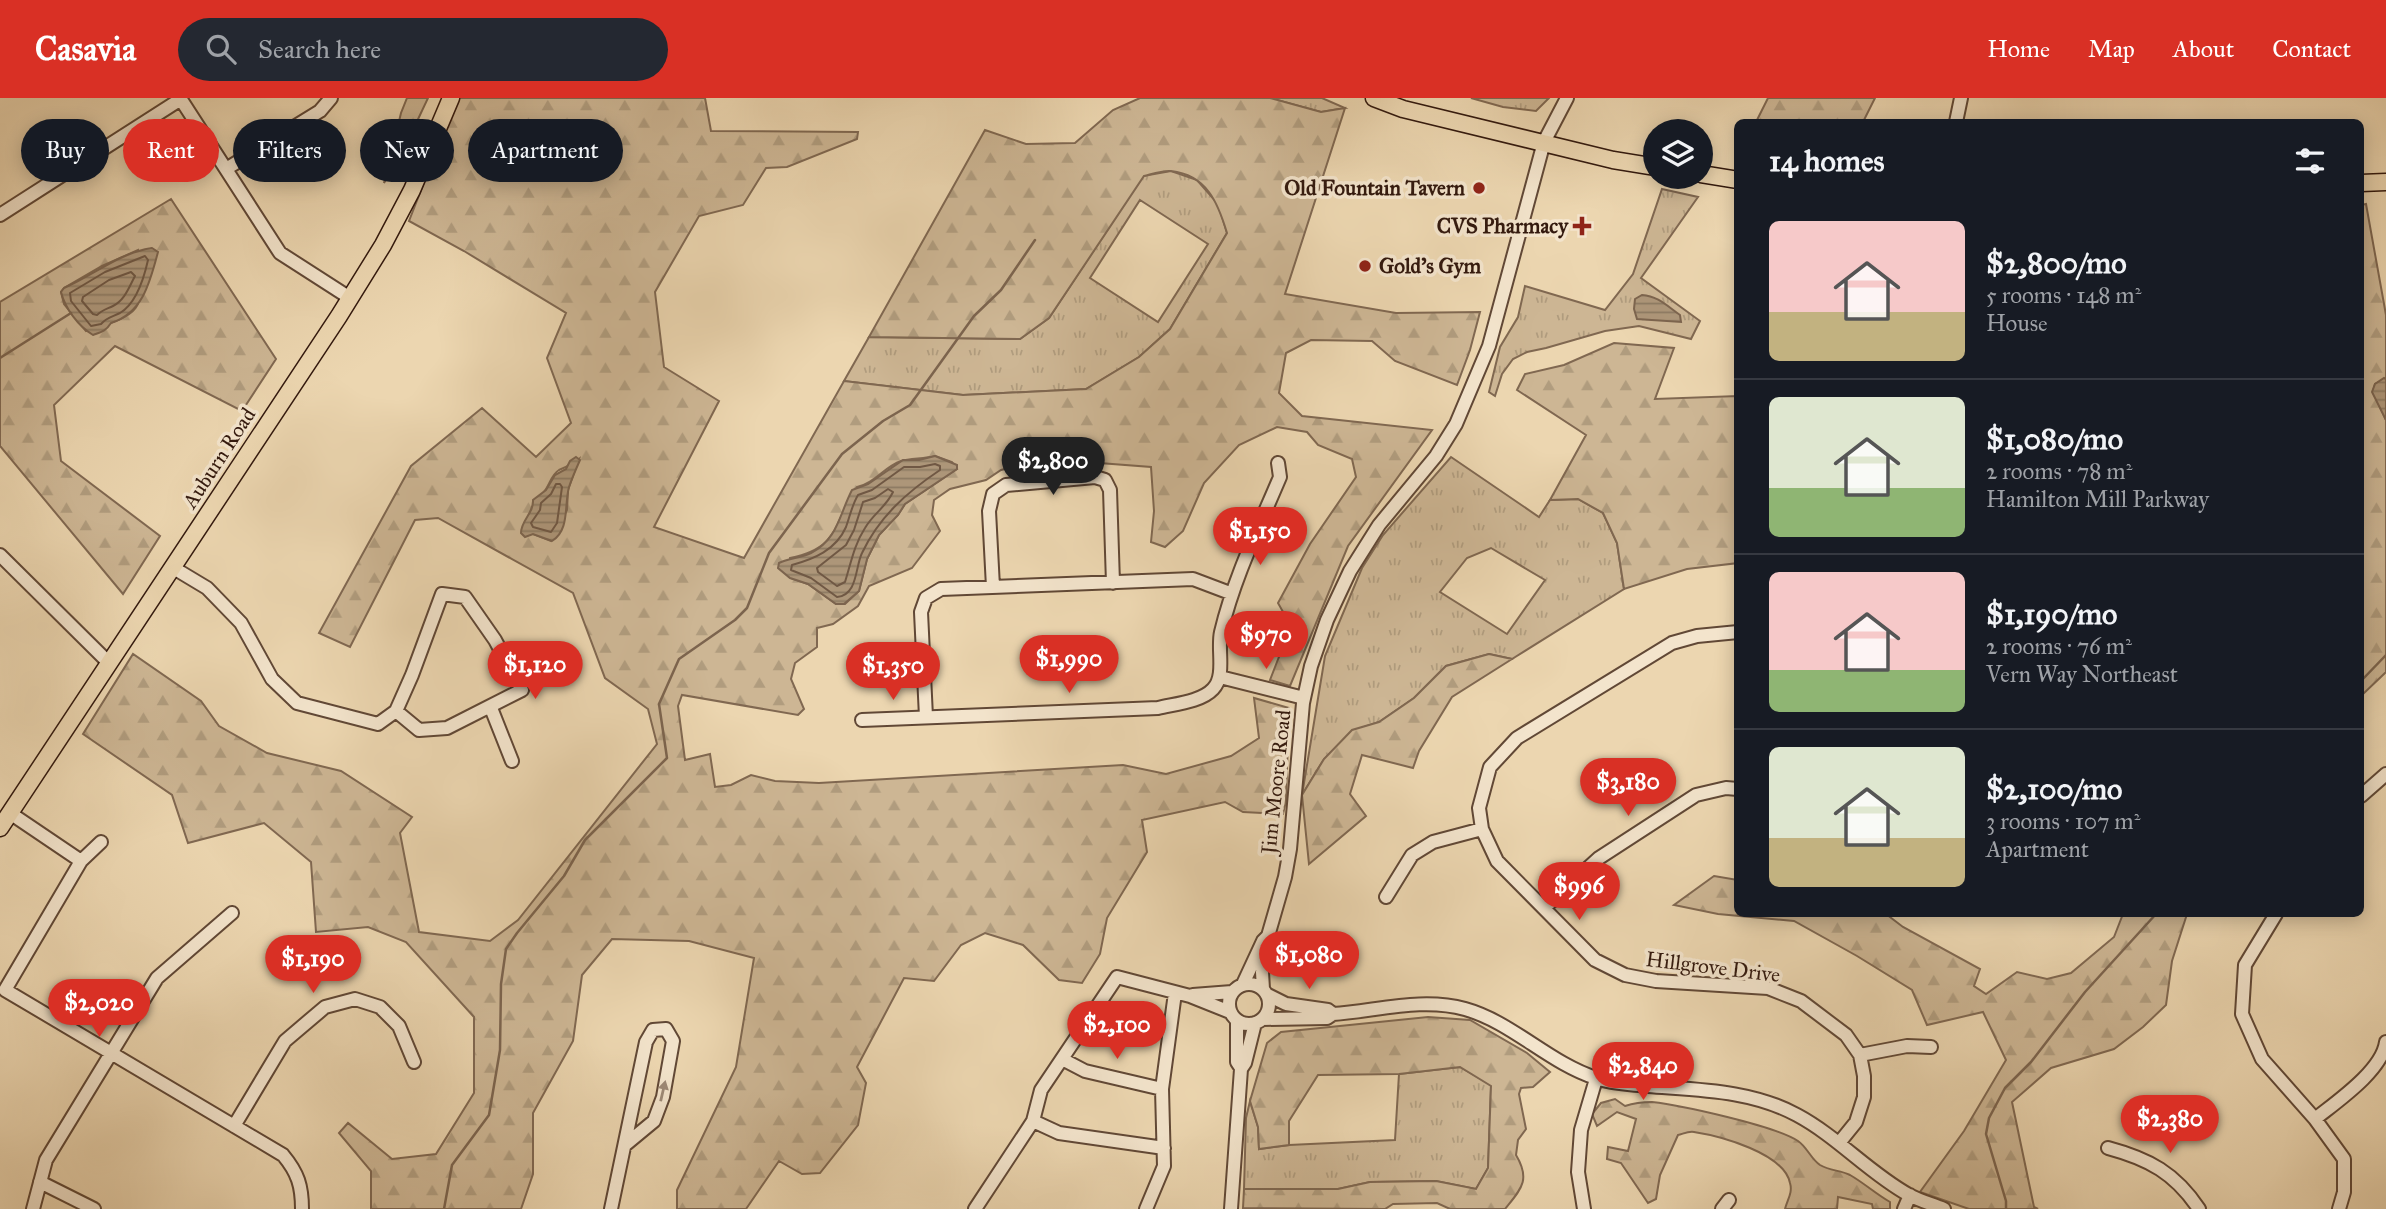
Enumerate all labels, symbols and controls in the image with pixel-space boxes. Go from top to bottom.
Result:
search box [178,18,668,81]
text: Casavia [35,29,136,69]
icon: search [202,30,240,68]
text: Search here [258,33,381,65]
text: Home [1987,34,2050,64]
text: Map [2088,34,2135,64]
text: About [2173,34,2234,64]
text: Contact [2272,34,2351,64]
chip: Buy [21,119,109,182]
chip: Rent [123,119,219,182]
chip: Filters [233,119,346,182]
chip: New [360,119,454,182]
chip: Apartment [468,119,623,182]
map controls [1643,119,1713,189]
button: layers [1643,119,1713,189]
icon: filters [2291,142,2329,180]
text: 14 homes [1769,143,1884,179]
place label: Old Fountain Tavern [1284,175,1466,201]
marker: Old Fountain Tavern [1471,180,1487,196]
place label: CVS Pharmacy [1437,213,1569,239]
marker: CVS Pharmacy [1574,218,1590,234]
text: $2,800/mo [1986,245,2127,281]
icon: home [1825,249,1909,333]
place label: Gold's Gym [1379,253,1482,279]
marker: Gold's Gym [1357,258,1373,274]
text: 5 rooms · 148 m² [1986,281,2141,309]
text: House [1986,309,2048,337]
street label: Auburn Road [176,402,261,514]
text: $1,080/mo [1986,421,2123,457]
icon: home [1825,425,1909,509]
pin: $2,800 [996,438,1110,497]
text: $2,800 [1018,446,1088,474]
text: 2 rooms · 78 m² [1986,457,2132,485]
text: Hamilton Mill Parkway [1986,485,2209,513]
pin: $1,150 [1203,508,1317,567]
text: $1,150 [1229,516,1291,544]
text: $1,190/mo [1986,596,2117,632]
icon: home [1825,600,1909,684]
pin: $970 [1225,612,1307,671]
text: $970 [1240,620,1292,648]
text: 2 rooms · 76 m² [1986,632,2132,660]
pin: $1,990 [1012,636,1126,695]
pin: $1,120 [478,642,592,701]
pin: $1,350 [836,642,950,702]
text: $1,990 [1036,644,1102,672]
text: $1,120 [504,650,566,678]
text: $1,350 [862,651,924,679]
text: Vern Way Northeast [1986,660,2178,688]
street label: Jim Moore Road [1255,708,1297,857]
pin: $3,180 [1571,758,1685,818]
text: $3,180 [1596,767,1660,795]
text: $2,100/mo [1986,771,2122,807]
icon: home [1825,775,1909,859]
text: 3 rooms · 107 m² [1986,807,2140,835]
text: Apartment [1986,835,2089,863]
pin: $996 [1538,862,1620,922]
text: $996 [1554,871,1604,899]
pin: $1,080 [1252,932,1366,991]
pin: $1,190 [256,936,370,995]
text: $1,080 [1275,940,1343,968]
text: $1,190 [281,944,345,972]
street label: Hillgrove Drive [1644,946,1782,988]
pin: $2,020 [42,979,156,1039]
text: $2,020 [64,988,134,1016]
pin: $2,100 [1060,1002,1174,1061]
text: $2,100 [1083,1010,1151,1038]
pin: $2,840 [1586,1042,1700,1102]
text: $2,840 [1608,1051,1678,1079]
one-way arrow [658,1080,669,1102]
pin: $2,380 [2113,1096,2227,1155]
text: $2,380 [2137,1104,2203,1132]

